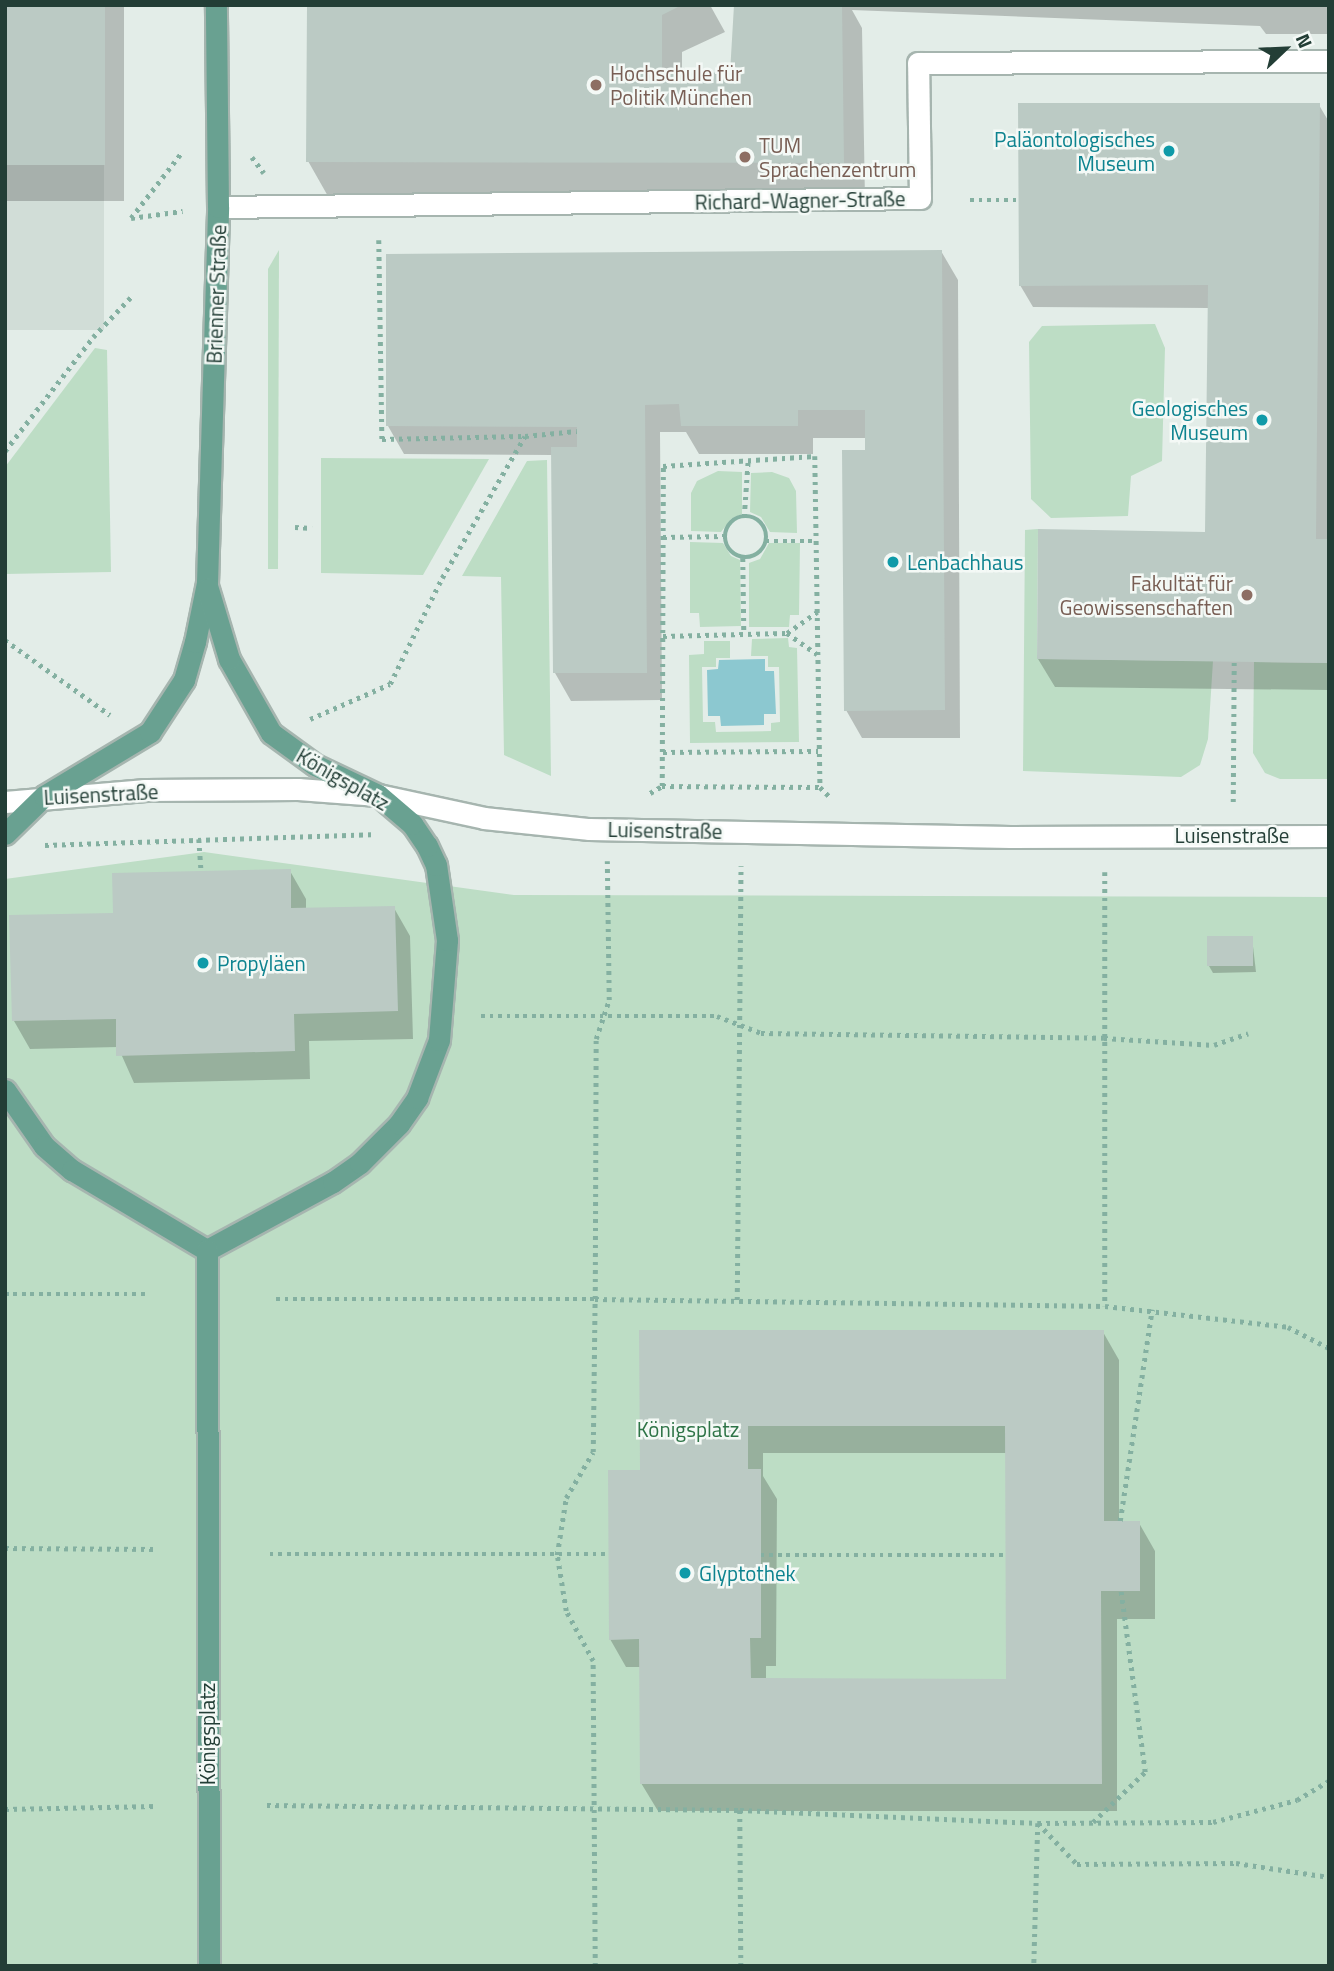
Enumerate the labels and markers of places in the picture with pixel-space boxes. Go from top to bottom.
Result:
place label: Hochschule für Politik München [610,60,752,110]
marker: Hochschule für Politik München [588,77,604,93]
place label: Paläontologisches Museum [994,126,1155,176]
place label: TUM Sprachenzentrum [759,132,916,182]
marker: Paläontologisches Museum [1161,143,1177,159]
marker: TUM Sprachenzentrum [737,149,753,165]
place label: Geologisches Museum [1131,395,1248,445]
marker: Geologisches Museum [1254,412,1270,428]
place label: Lenbachhaus [907,549,1024,575]
marker: Lenbachhaus [885,554,901,570]
place label: Fakultät für Geowissenschaften [1060,570,1233,620]
marker: Fakultät für Geowissenschaften [1239,587,1255,603]
place label: Propyläen [217,950,306,976]
marker: Propyläen [195,955,211,971]
place label: Glyptothek [699,1560,796,1586]
marker: Glyptothek [677,1565,693,1581]

